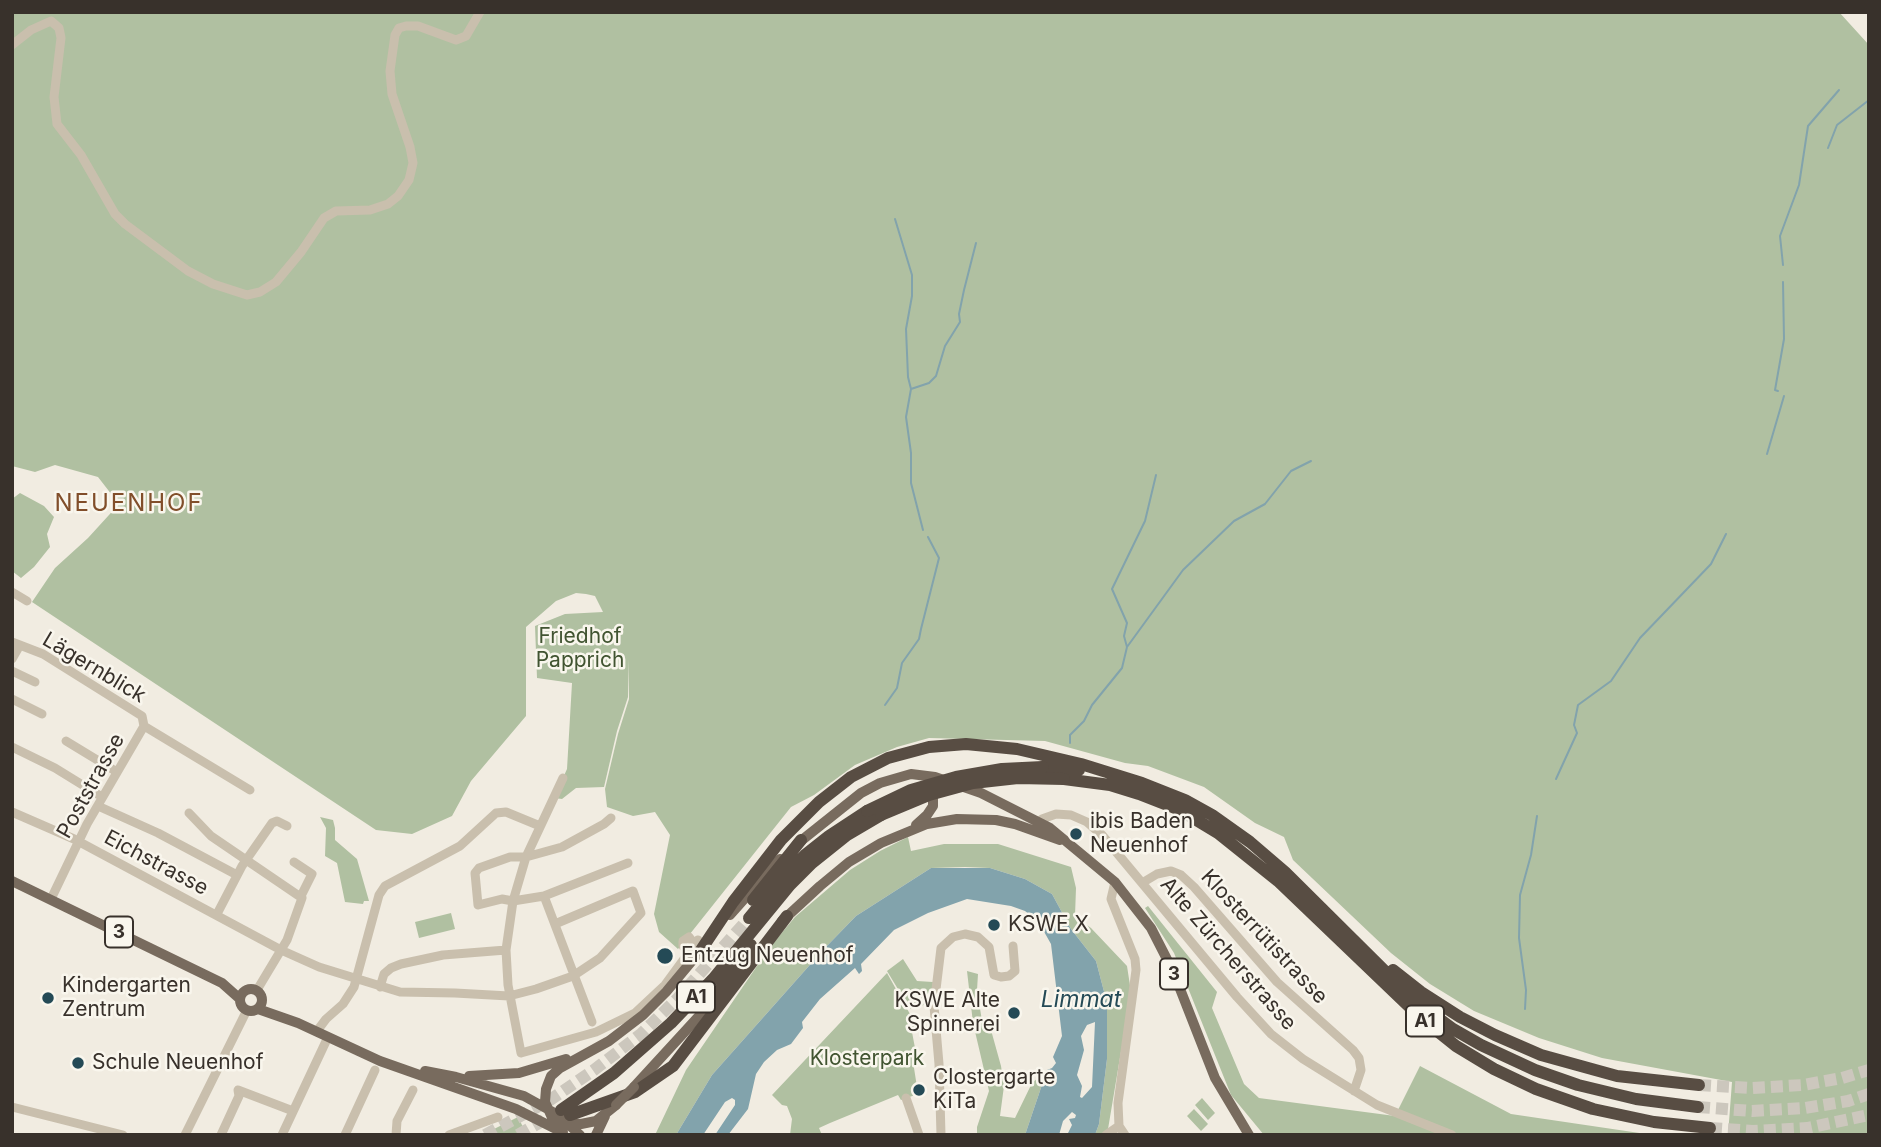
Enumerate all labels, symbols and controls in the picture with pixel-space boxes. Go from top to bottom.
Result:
district label: NEUENHOF [55,490,203,518]
park label: Friedhof Papprich [536,624,624,674]
street label: Lägernblick [38,627,150,709]
street label: Poststrasse [52,729,130,843]
place label: ibis Baden Neuenhof [1090,809,1193,859]
street label: Eichstrasse [100,825,212,901]
marker: ibis Baden Neuenhof [1068,826,1084,842]
street label: Klosterrütistrasse [1195,865,1333,1009]
street label: Alte Zürcherstrasse [1155,872,1301,1036]
place label: KSWE X [1008,912,1089,938]
road number: 3 [105,916,133,948]
marker: KSWE X [986,917,1002,933]
place label: Entzug Neuenhof [681,943,854,969]
marker: Entzug Neuenhof [655,946,675,966]
road number: 3 [1160,958,1188,990]
place label: Kindergarten Zentrum [62,973,191,1023]
road number: A1 [677,981,715,1012]
water label: Limmat [1041,986,1121,1014]
place label: KSWE Alte Spinnerei [895,988,1000,1038]
marker: Kindergarten Zentrum [40,990,56,1006]
marker: KSWE Alte Spinnerei [1006,1005,1022,1021]
road number: A1 [1406,1006,1444,1036]
park label: Klosterpark [810,1046,924,1072]
place label: Schule Neuenhof [92,1050,263,1076]
marker: Schule Neuenhof [70,1055,86,1071]
place label: Clostergarte KiTa [933,1065,1055,1115]
marker: Clostergarte KiTa [911,1082,927,1098]

